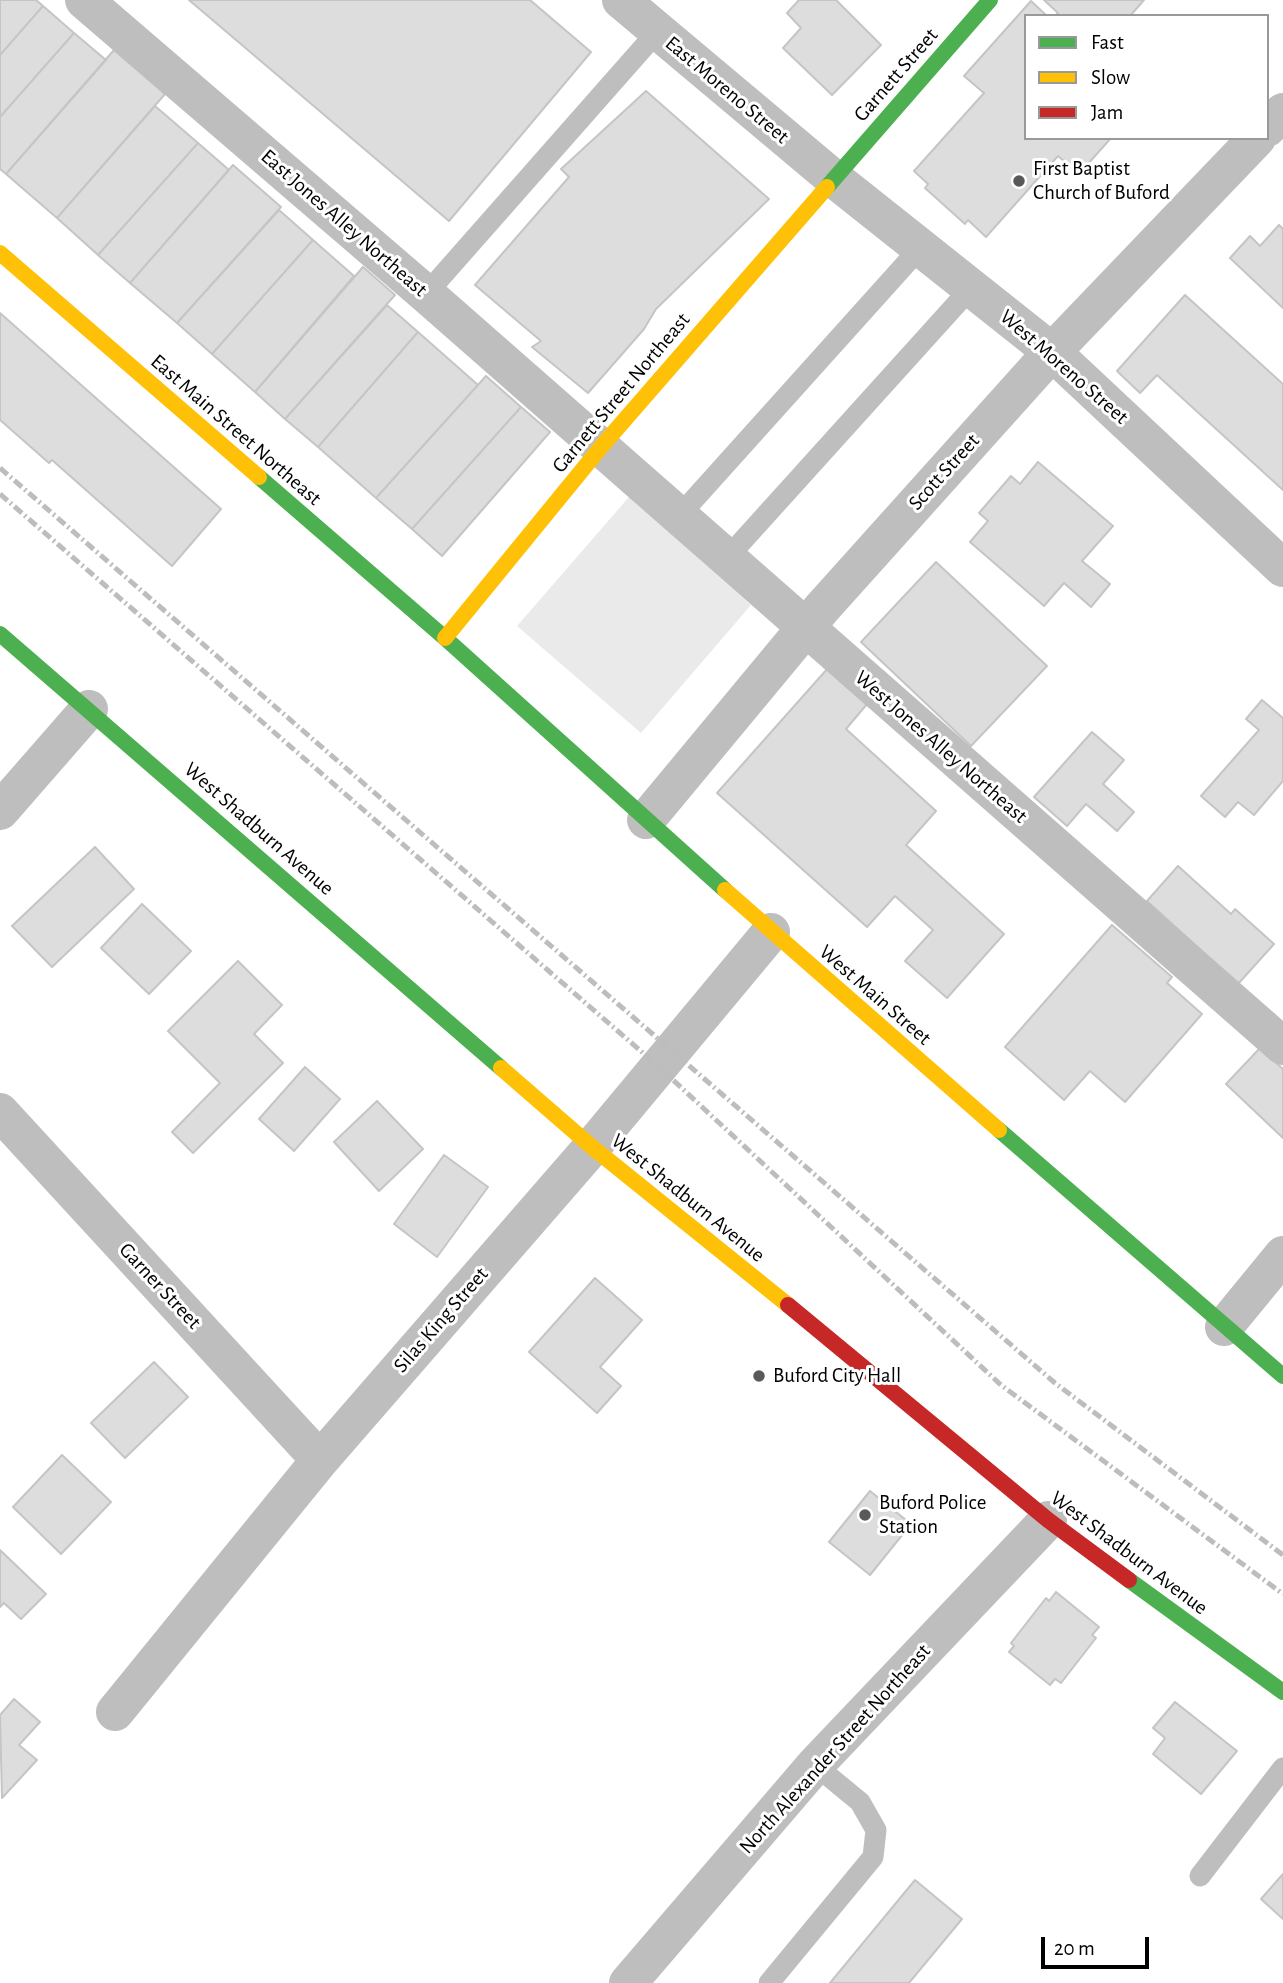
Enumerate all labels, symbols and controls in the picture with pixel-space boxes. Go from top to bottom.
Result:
legend [1024,14,1269,140]
street label: Garnett Street [849,23,943,127]
street label: East Moreno Street [660,31,794,149]
text: Fast [1091,32,1124,53]
text: Slow [1091,67,1130,88]
text: Jam [1091,102,1123,123]
street label: East Jones Alley Northeast [256,144,432,302]
place label: First Baptist Church of Buford [1033,156,1170,206]
marker: First Baptist Church of Buford [1011,173,1027,189]
street label: West Moreno Street [995,304,1133,430]
street label: Garnett Street Northeast [547,308,695,478]
street label: East Main Street Northeast [145,349,327,511]
street label: Scott Street [903,429,985,515]
street label: West Jones Alley Northeast [850,665,1032,829]
street label: West Shadburn Avenue [179,757,339,901]
street label: West Main Street [814,939,936,1051]
street label: West Shadburn Avenue [606,1128,770,1268]
street label: Garner Street [114,1238,206,1334]
street label: Silas King Street [388,1262,494,1378]
place label: Buford City Hall [773,1363,901,1389]
marker: Buford City Hall [751,1368,767,1384]
street label: West Shadburn Avenue [1045,1486,1213,1620]
place label: Buford Police Station [879,1490,986,1540]
marker: Buford Police Station [857,1507,873,1523]
street label: North Alexander Street Northeast [734,1639,936,1859]
scale bar [1045,1924,1154,1968]
text: 20 m [1054,1938,1095,1959]

